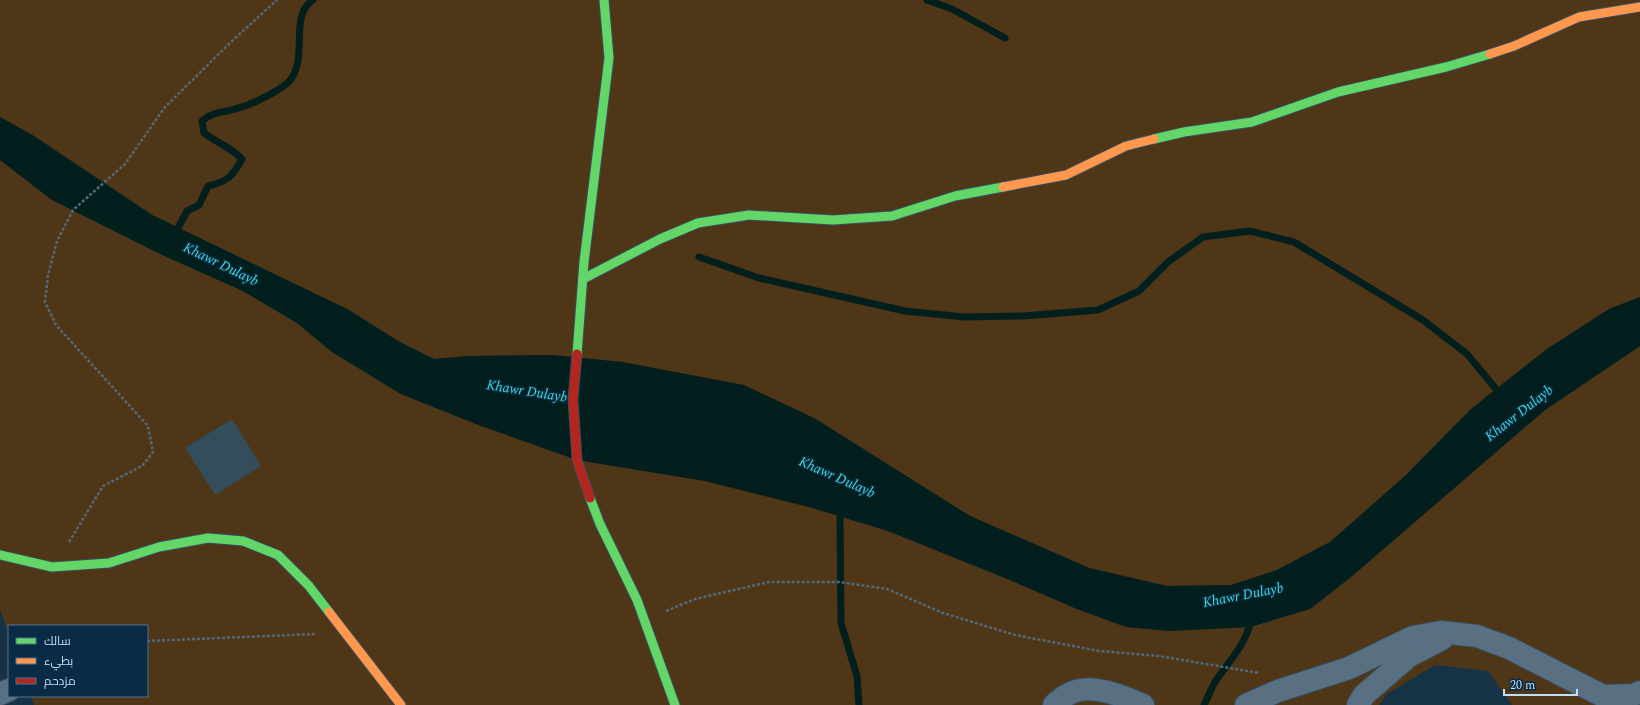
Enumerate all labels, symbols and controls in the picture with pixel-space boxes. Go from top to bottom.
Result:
water label: Khawr Dulayb [180,237,262,291]
water label: Khawr Dulayb [485,374,569,408]
water label: Khawr Dulayb [1480,380,1558,446]
water label: Khawr Dulayb [795,451,879,503]
water label: Khawr Dulayb [1201,577,1285,613]
legend [8,625,148,697]
text: سالك [44,632,71,651]
text: بطيء [44,652,73,671]
scale bar [1504,671,1577,697]
text: مزدحم [44,672,76,691]
text: 20 m [1510,676,1535,695]

